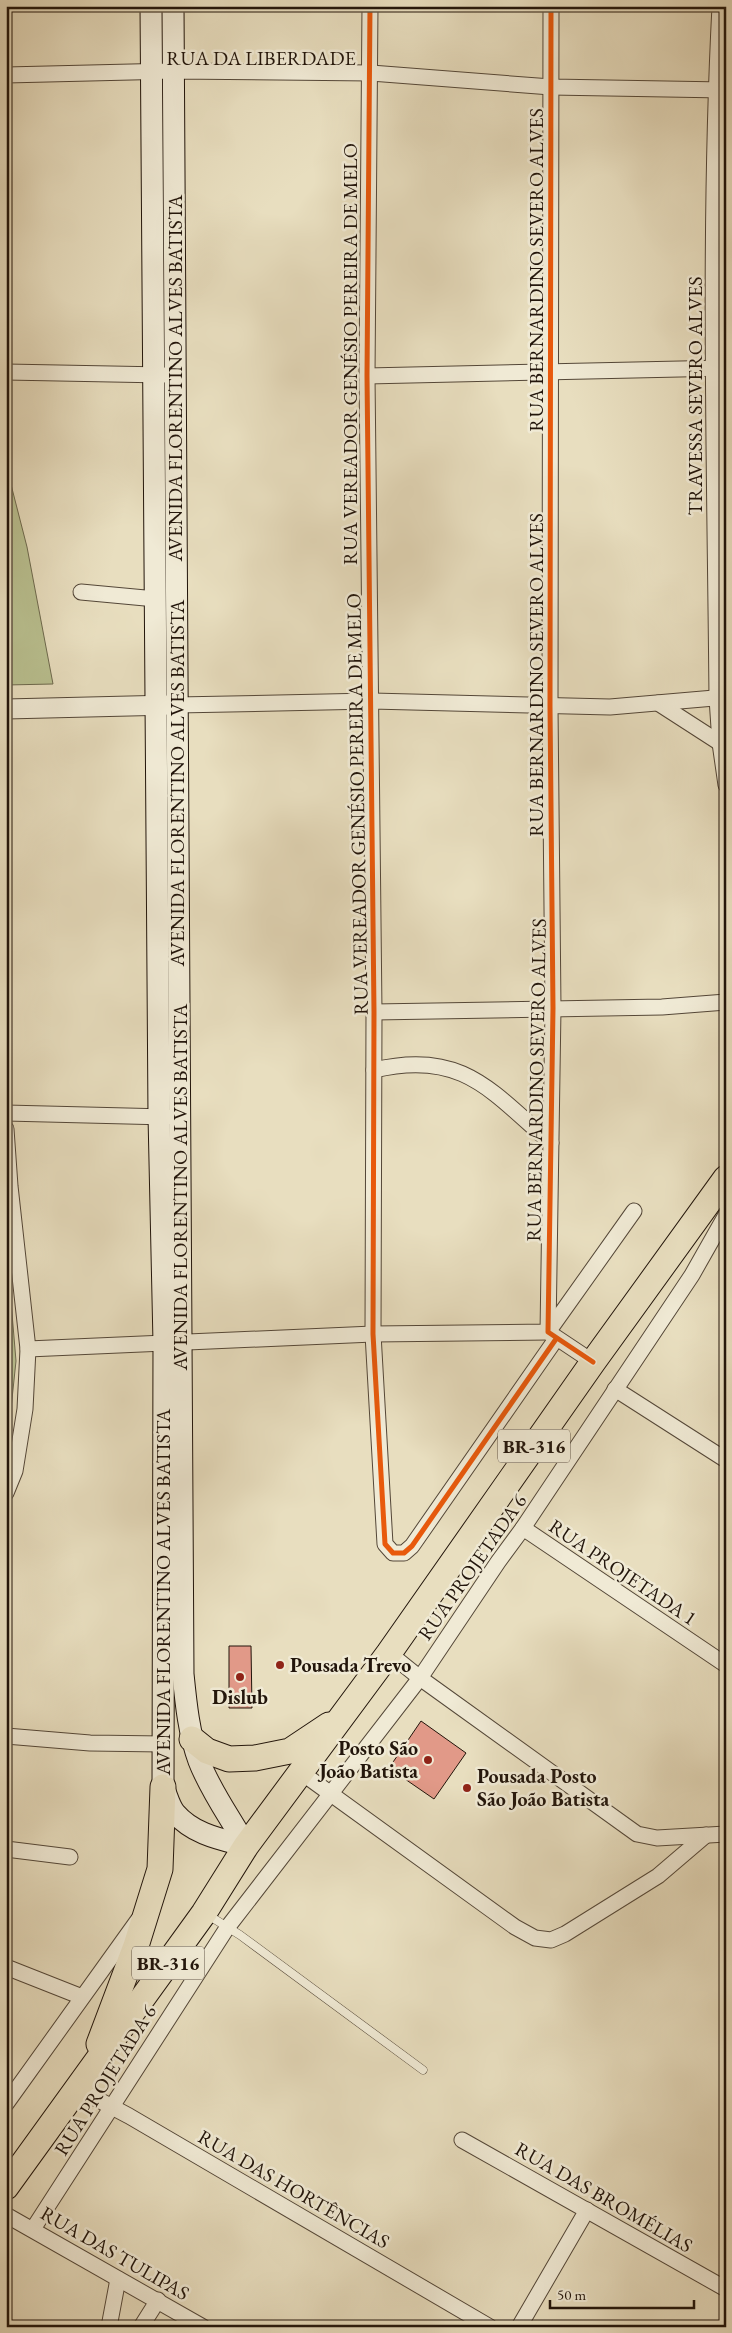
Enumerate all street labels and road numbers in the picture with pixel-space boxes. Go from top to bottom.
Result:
street label: RUA DA LIBERDADE [166,45,356,71]
street label: RUA BERNARDINO SEVERO ALVES [523,108,549,432]
street label: RUA VEREADOR GENÉSIO PEREIRA DE MELO [337,143,363,565]
street label: AVENIDA FLORENTINO ALVES BATISTA [162,194,188,562]
street label: TRAVESSA SEVERO ALVES [682,276,708,516]
street label: RUA BERNARDINO SEVERO ALVES [523,513,549,837]
street label: RUA VEREADOR GENÉSIO PEREIRA DE MELO [340,593,374,1015]
street label: AVENIDA FLORENTINO ALVES BATISTA [164,599,190,967]
street label: RUA BERNARDINO SEVERO ALVES [520,918,552,1242]
street label: AVENIDA FLORENTINO ALVES BATISTA [167,1003,193,1371]
street label: AVENIDA FLORENTINO ALVES BATISTA [150,1408,176,1776]
road number: BR-316 [498,1430,570,1462]
street label: RUA PROJETADA 6 [412,1488,532,1645]
street label: RUA PROJETADA 1 [544,1513,702,1631]
road number: BR-316 [132,1946,204,1980]
street label: RUA PROJETADA 6 [48,1999,162,2160]
street label: RUA DAS HORTÊNCIAS [194,2124,394,2254]
street label: RUA DAS BROMÉLIAS [511,2136,697,2258]
street label: RUA DAS TULIPAS [36,2200,194,2306]

